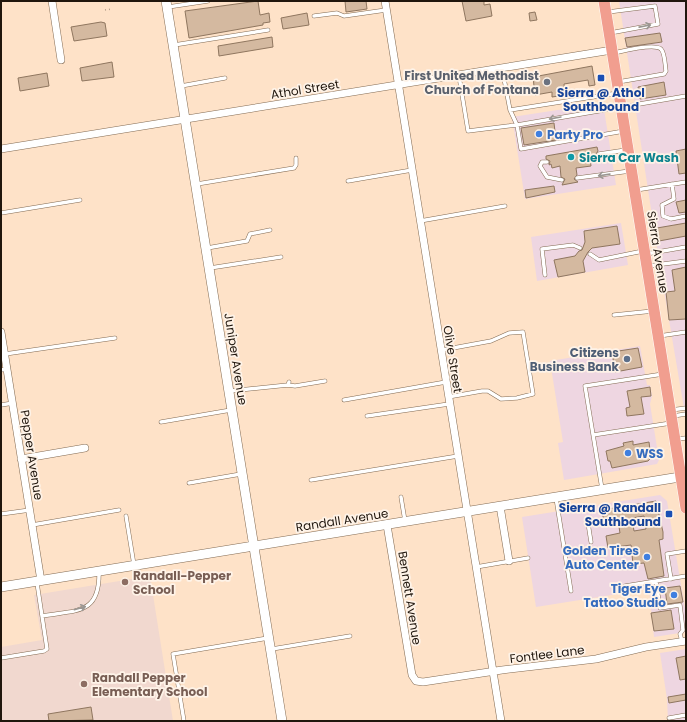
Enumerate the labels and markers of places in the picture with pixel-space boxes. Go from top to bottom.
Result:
place label: First United Methodist Church of Fontana [404,67,539,98]
marker: Sierra @ Athol Southbound [596,73,606,83]
marker: First United Methodist Church of Fontana [542,77,552,87]
place label: Sierra @ Athol Southbound [557,84,645,115]
place label: Party Pro [547,126,603,143]
marker: Party Pro [534,129,544,139]
place label: Sierra Car Wash [579,149,679,166]
marker: Sierra Car Wash [566,152,576,162]
place label: Citizens Business Bank [530,344,620,375]
marker: Citizens Business Bank [622,354,632,364]
place label: WSS [636,445,663,462]
marker: WSS [623,448,633,458]
place label: Sierra @ Randall Southbound [559,499,661,530]
marker: Sierra @ Randall Southbound [664,509,674,519]
place label: Golden Tires Auto Center [563,542,639,573]
marker: Golden Tires Auto Center [642,552,652,562]
place label: Randall-Pepper School [133,567,231,598]
marker: Randall-Pepper School [120,577,130,587]
place label: Tiger Eye Tattoo Studio [584,580,667,611]
marker: Tiger Eye Tattoo Studio [669,590,679,600]
place label: Randall Pepper Elementary School [92,669,207,700]
marker: Randall Pepper Elementary School [79,679,89,689]

